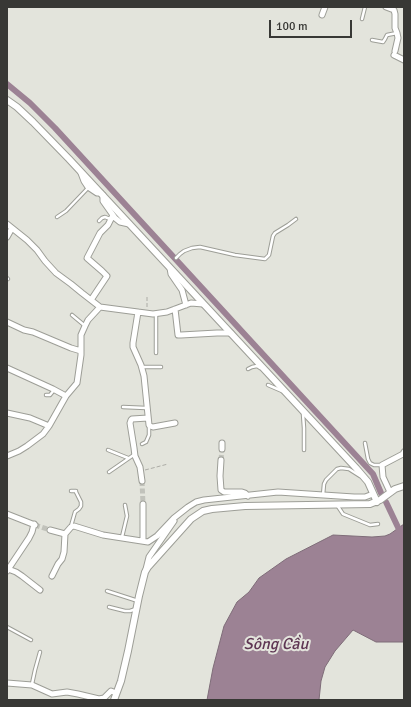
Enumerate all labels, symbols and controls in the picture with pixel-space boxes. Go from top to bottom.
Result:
scale bar [271,12,354,38]
text: 100 m [276,19,308,34]
water label: Sông Cầu [244,635,308,655]

